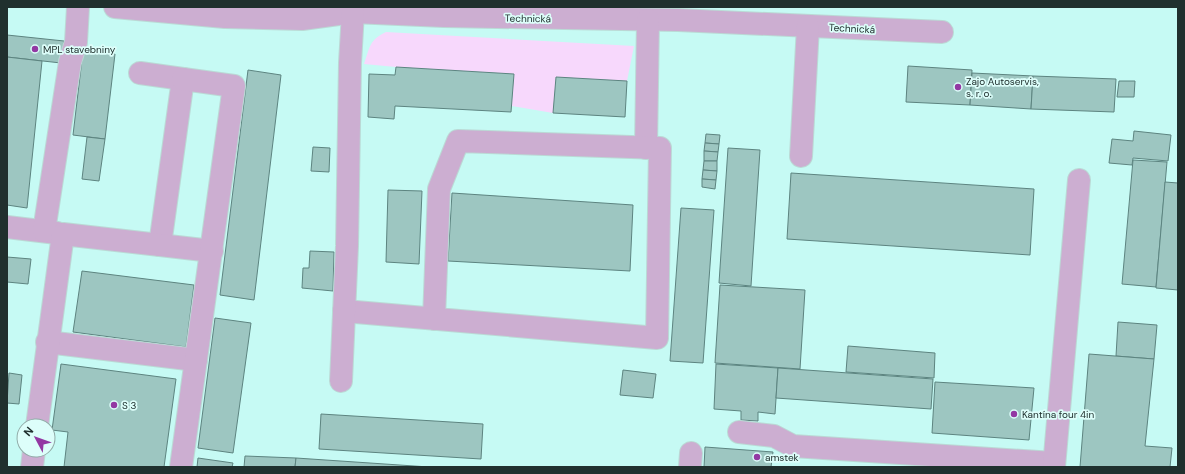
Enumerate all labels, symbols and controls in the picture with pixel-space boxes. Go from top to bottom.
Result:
street label: Technická [505,12,551,25]
street label: Technická [829,21,875,36]
place label: MPL stavebniny [43,43,116,56]
marker: MPL stavebniny [30,44,40,54]
place label: Zajo Autoservis, s. r. o. [966,75,1039,100]
marker: Zajo Autoservis, s. r. o. [953,82,963,92]
place label: S 3 [122,399,136,412]
marker: S 3 [109,400,119,410]
place label: Kantína four 4in [1022,408,1094,421]
marker: Kantína four 4in [1009,409,1019,419]
north arrow [16,418,56,458]
text: N [21,424,36,439]
place label: amstek [765,451,799,464]
marker: amstek [752,452,762,462]

